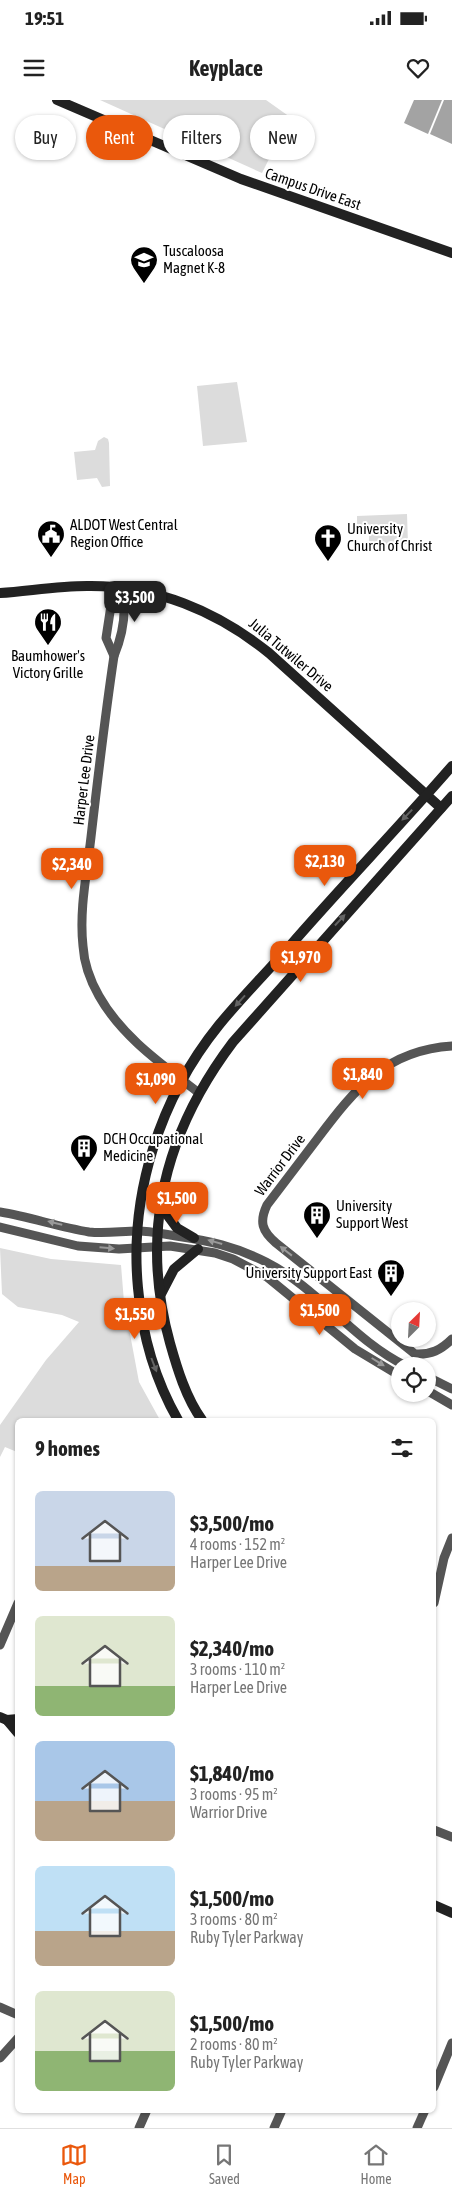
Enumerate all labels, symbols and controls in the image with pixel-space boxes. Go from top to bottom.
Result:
text: 19:51 [25,7,64,29]
icon: menu [20,54,48,82]
icon: heart [404,54,432,82]
text: Keyplace [189,55,263,81]
chip: Buy [15,115,76,160]
chip: Rent [86,115,153,160]
chip: Filters [163,115,240,160]
chip: New [250,115,315,160]
street label: Campus Drive East [263,164,363,213]
place label: Tuscaloosa Magnet K-8 [163,242,225,276]
school or university icon: Tuscaloosa Magnet K-8 [129,245,159,284]
place label: ALDOT West Central Region Office [70,516,178,550]
public building icon: ALDOT West Central Region Office [36,519,66,558]
place label: University Church of Christ [347,520,432,554]
church icon: University Church of Christ [313,523,343,562]
pin: $3,500 [94,580,176,623]
text: $3,500 [115,588,155,606]
restaurant icon: Baumhower's Victory Grille [33,607,63,646]
street label: Julia Tutwiler Drive [246,615,337,695]
place label: Baumhower's Victory Grille [11,647,85,681]
street label: Harper Lee Drive [70,734,98,826]
one-way arrow [402,809,414,821]
pin: $2,130 [284,844,366,887]
pin: $2,340 [31,848,113,890]
text: $2,130 [305,852,345,870]
text: $2,340 [52,855,92,873]
one-way arrow [334,915,346,927]
pin: $1,970 [260,940,342,983]
text: $1,970 [281,948,321,966]
one-way arrow [235,995,246,1008]
pin: $1,840 [322,1058,404,1100]
pin: $1,090 [115,1062,197,1105]
text: $1,840 [343,1065,383,1083]
text: $1,090 [136,1070,176,1088]
place label: DCH Occupational Medicine [103,1130,203,1164]
street label: Warrior Drive [251,1131,308,1199]
building icon: DCH Occupational Medicine [69,1133,99,1172]
pin: $1,500 [136,1182,218,1224]
text: $1,500 [157,1189,197,1207]
place label: University Support West [336,1197,408,1231]
building icon: University Support West [302,1200,332,1239]
one-way arrow [48,1219,63,1227]
one-way arrow [207,1238,222,1246]
one-way arrow [99,1245,115,1253]
one-way arrow [280,1246,293,1257]
building icon: University Support East [376,1258,406,1297]
place label: University Support East [245,1264,372,1281]
pin: $1,500 [279,1294,361,1336]
pin: $1,550 [94,1298,176,1340]
text: $1,500 [300,1301,340,1319]
north arrow [391,1302,436,1348]
map controls [391,1302,436,1402]
text: $1,550 [115,1305,155,1323]
one-way arrow [371,1357,384,1367]
button: locate [391,1357,436,1402]
one-way arrow [150,1358,158,1373]
icon: filters [388,1434,416,1462]
text: 9 homes [35,1436,100,1460]
icon: home [75,1511,135,1571]
text: $3,500/mo [190,1511,274,1535]
text: 4 rooms · 152 m² [190,1535,285,1553]
text: Harper Lee Drive [190,1553,287,1571]
icon: home [75,1636,135,1696]
text: $2,340/mo [190,1636,274,1660]
text: 3 rooms · 110 m² [190,1660,285,1678]
text: Harper Lee Drive [190,1678,287,1696]
icon: home [75,1761,135,1821]
text: $1,840/mo [190,1761,274,1785]
text: 3 rooms · 95 m² [190,1785,278,1803]
text: Warrior Drive [190,1803,267,1821]
icon: home [75,1886,135,1946]
text: $1,500/mo [190,1886,274,1910]
text: 3 rooms · 80 m² [190,1910,278,1928]
text: Ruby Tyler Parkway [190,1928,303,1946]
icon: home [75,2011,135,2071]
text: $1,500/mo [190,2011,274,2035]
text: 2 rooms · 80 m² [190,2035,278,2053]
text: Ruby Tyler Parkway [190,2053,303,2071]
tab: Map [60,2141,88,2187]
tab: Saved [209,2141,240,2187]
tab: Home [361,2141,392,2187]

